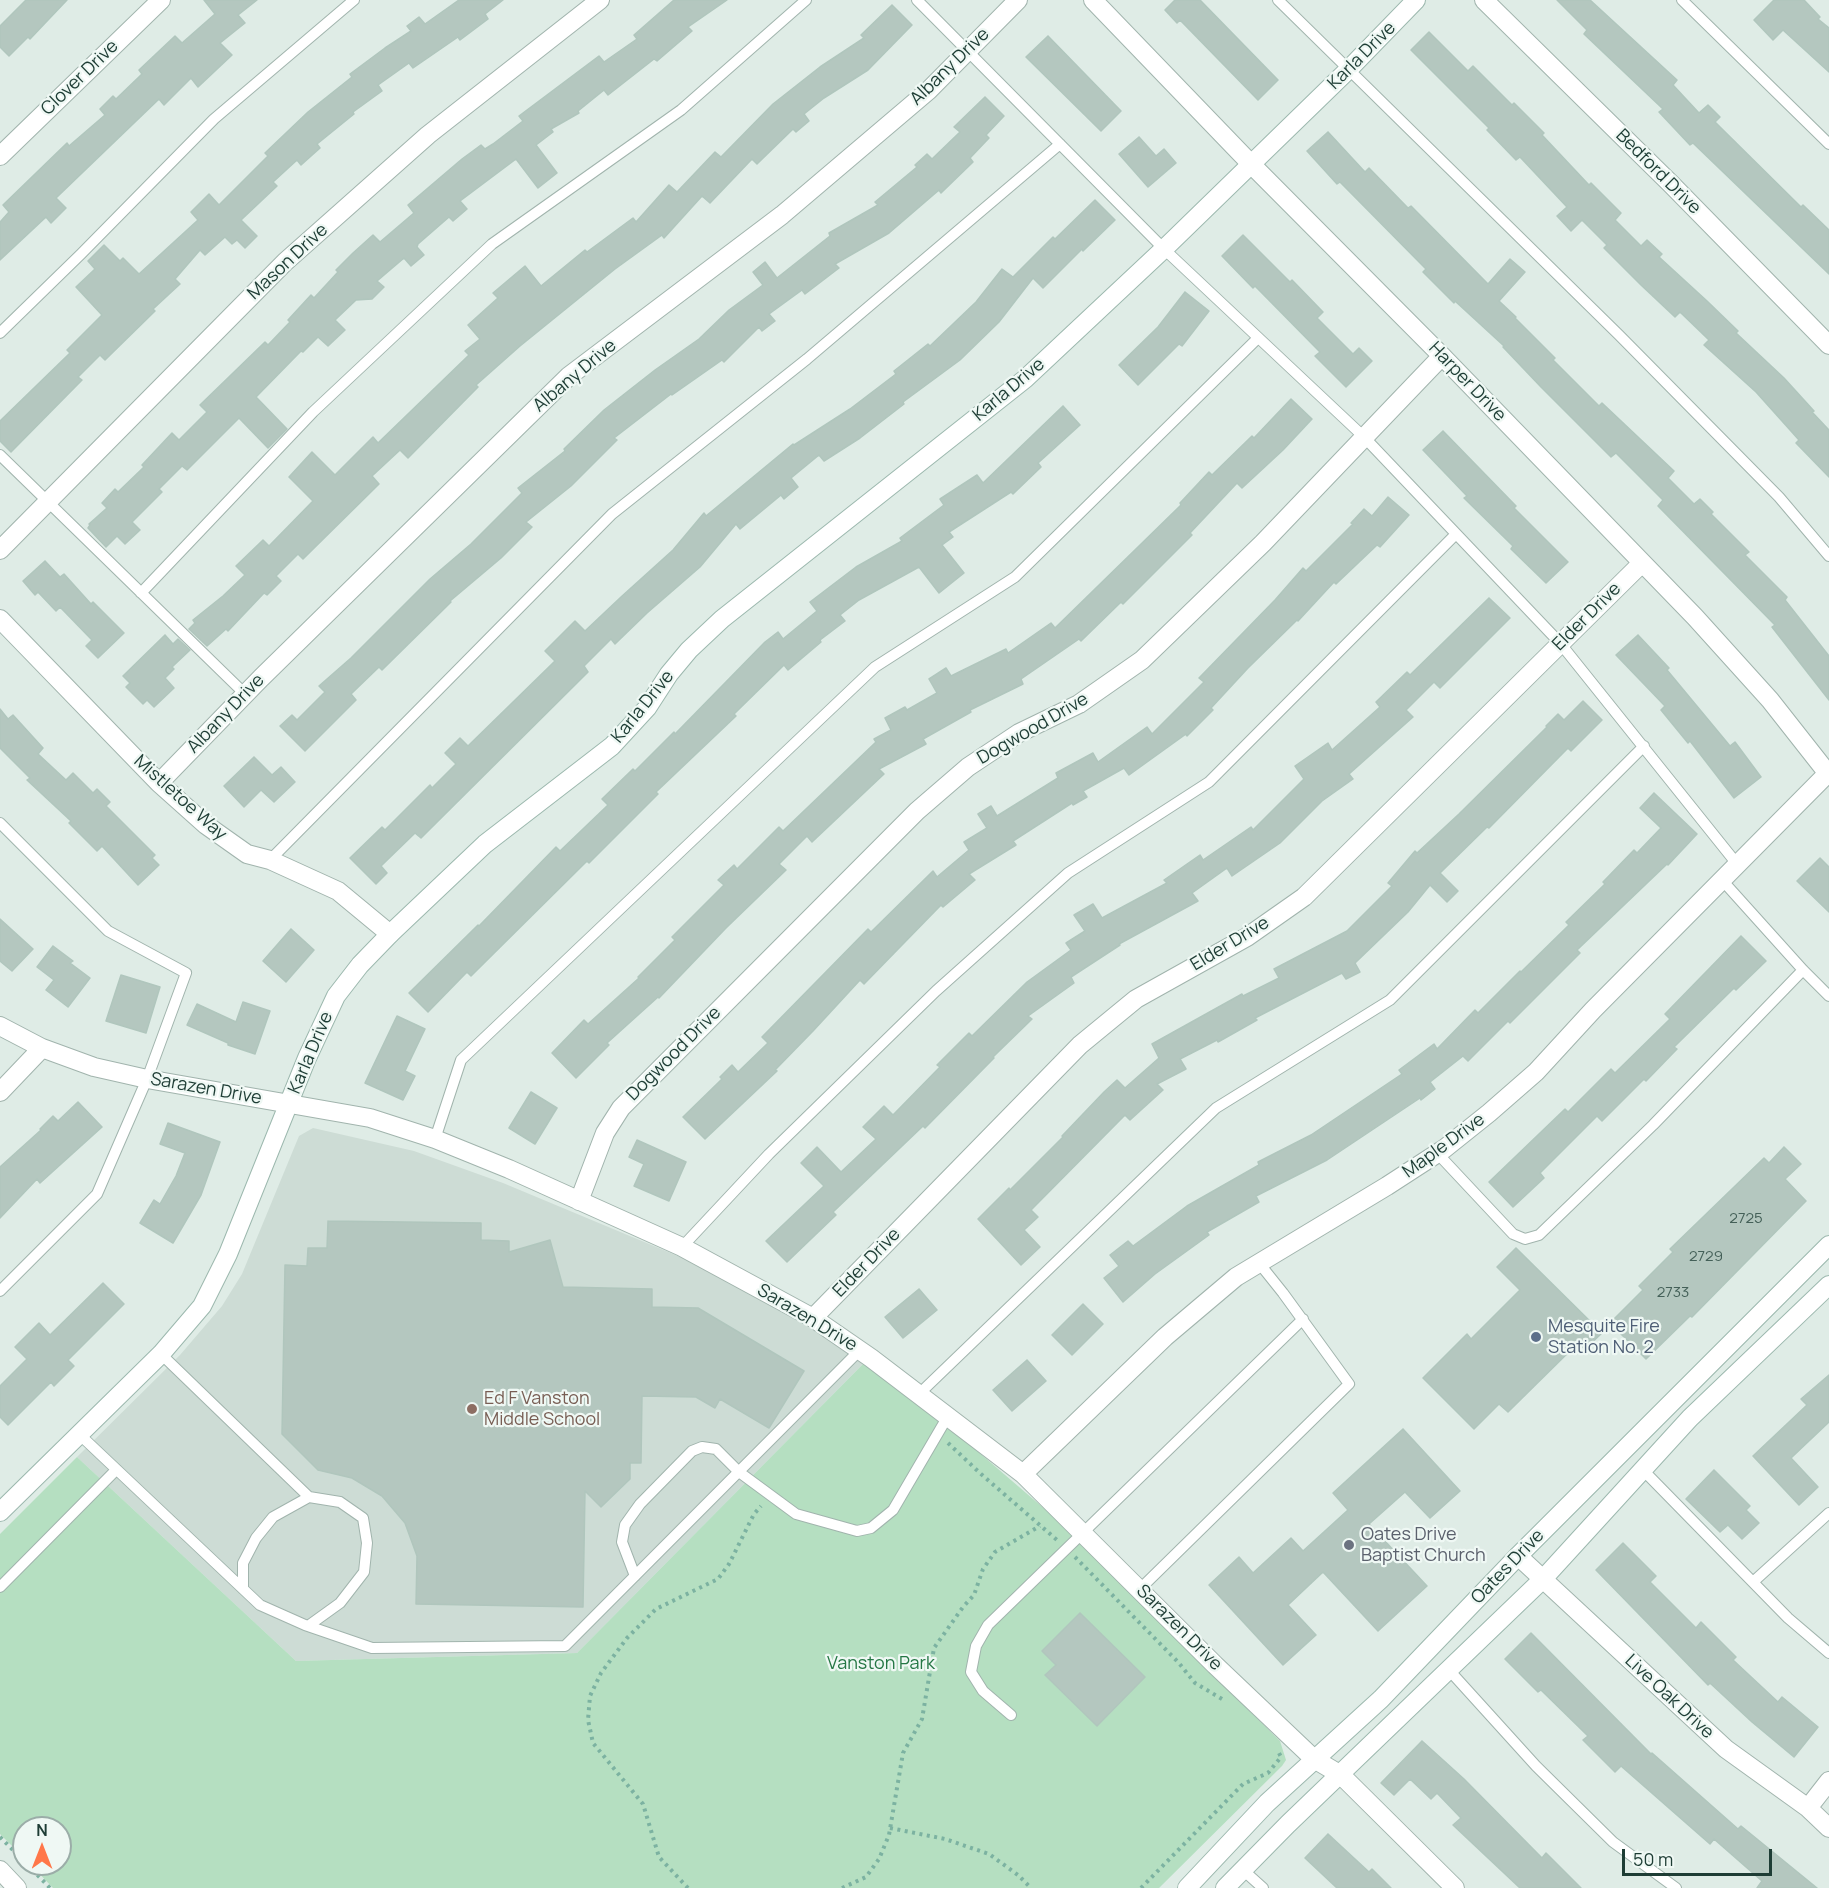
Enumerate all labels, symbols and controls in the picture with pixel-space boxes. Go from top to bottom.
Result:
street label: Karla Drive [1324,18,1400,94]
street label: Albany Drive [906,24,994,110]
street label: Clover Drive [37,36,123,120]
street label: Bedford Drive [1611,125,1705,219]
street label: Mason Drive [243,219,333,305]
street label: Albany Drive [529,335,621,417]
street label: Harper Drive [1424,338,1510,426]
street label: Karla Drive [969,354,1049,426]
street label: Elder Drive [1548,578,1626,656]
street label: Karla Drive [607,666,679,748]
street label: Albany Drive [183,670,269,758]
street label: Dogwood Drive [974,689,1092,769]
street label: Mistletoe Way [129,751,231,845]
street label: Elder Drive [1187,912,1273,976]
street label: Dogwood Drive [622,1002,726,1106]
street label: Karla Drive [284,1009,338,1097]
street label: Sarazen Drive [149,1069,263,1109]
street label: Maple Drive [1399,1109,1489,1183]
house number: 2725 [1729,1210,1763,1228]
street label: Elder Drive [829,1224,905,1302]
house number: 2729 [1689,1248,1723,1266]
street label: Sarazen Drive [753,1280,861,1356]
house number: 2733 [1657,1284,1689,1302]
place label: Mesquite Fire Station No. 2 [1548,1316,1660,1358]
marker: Mesquite Fire Station No. 2 [1529,1330,1543,1344]
place label: Ed F Vanston Middle School [484,1388,600,1430]
marker: Ed F Vanston Middle School [465,1402,479,1416]
place label: Oates Drive Baptist Church [1361,1524,1486,1567]
street label: Oates Drive [1467,1525,1549,1609]
marker: Oates Drive Baptist Church [1342,1538,1356,1552]
street label: Sarazen Drive [1132,1581,1226,1675]
street label: Live Oak Drive [1620,1650,1718,1744]
park label: Vanston Park [827,1653,935,1675]
north arrow [12,1816,72,1876]
text: N [36,1819,48,1841]
scale bar [1625,1837,1775,1875]
text: 50 m [1633,1847,1673,1871]

